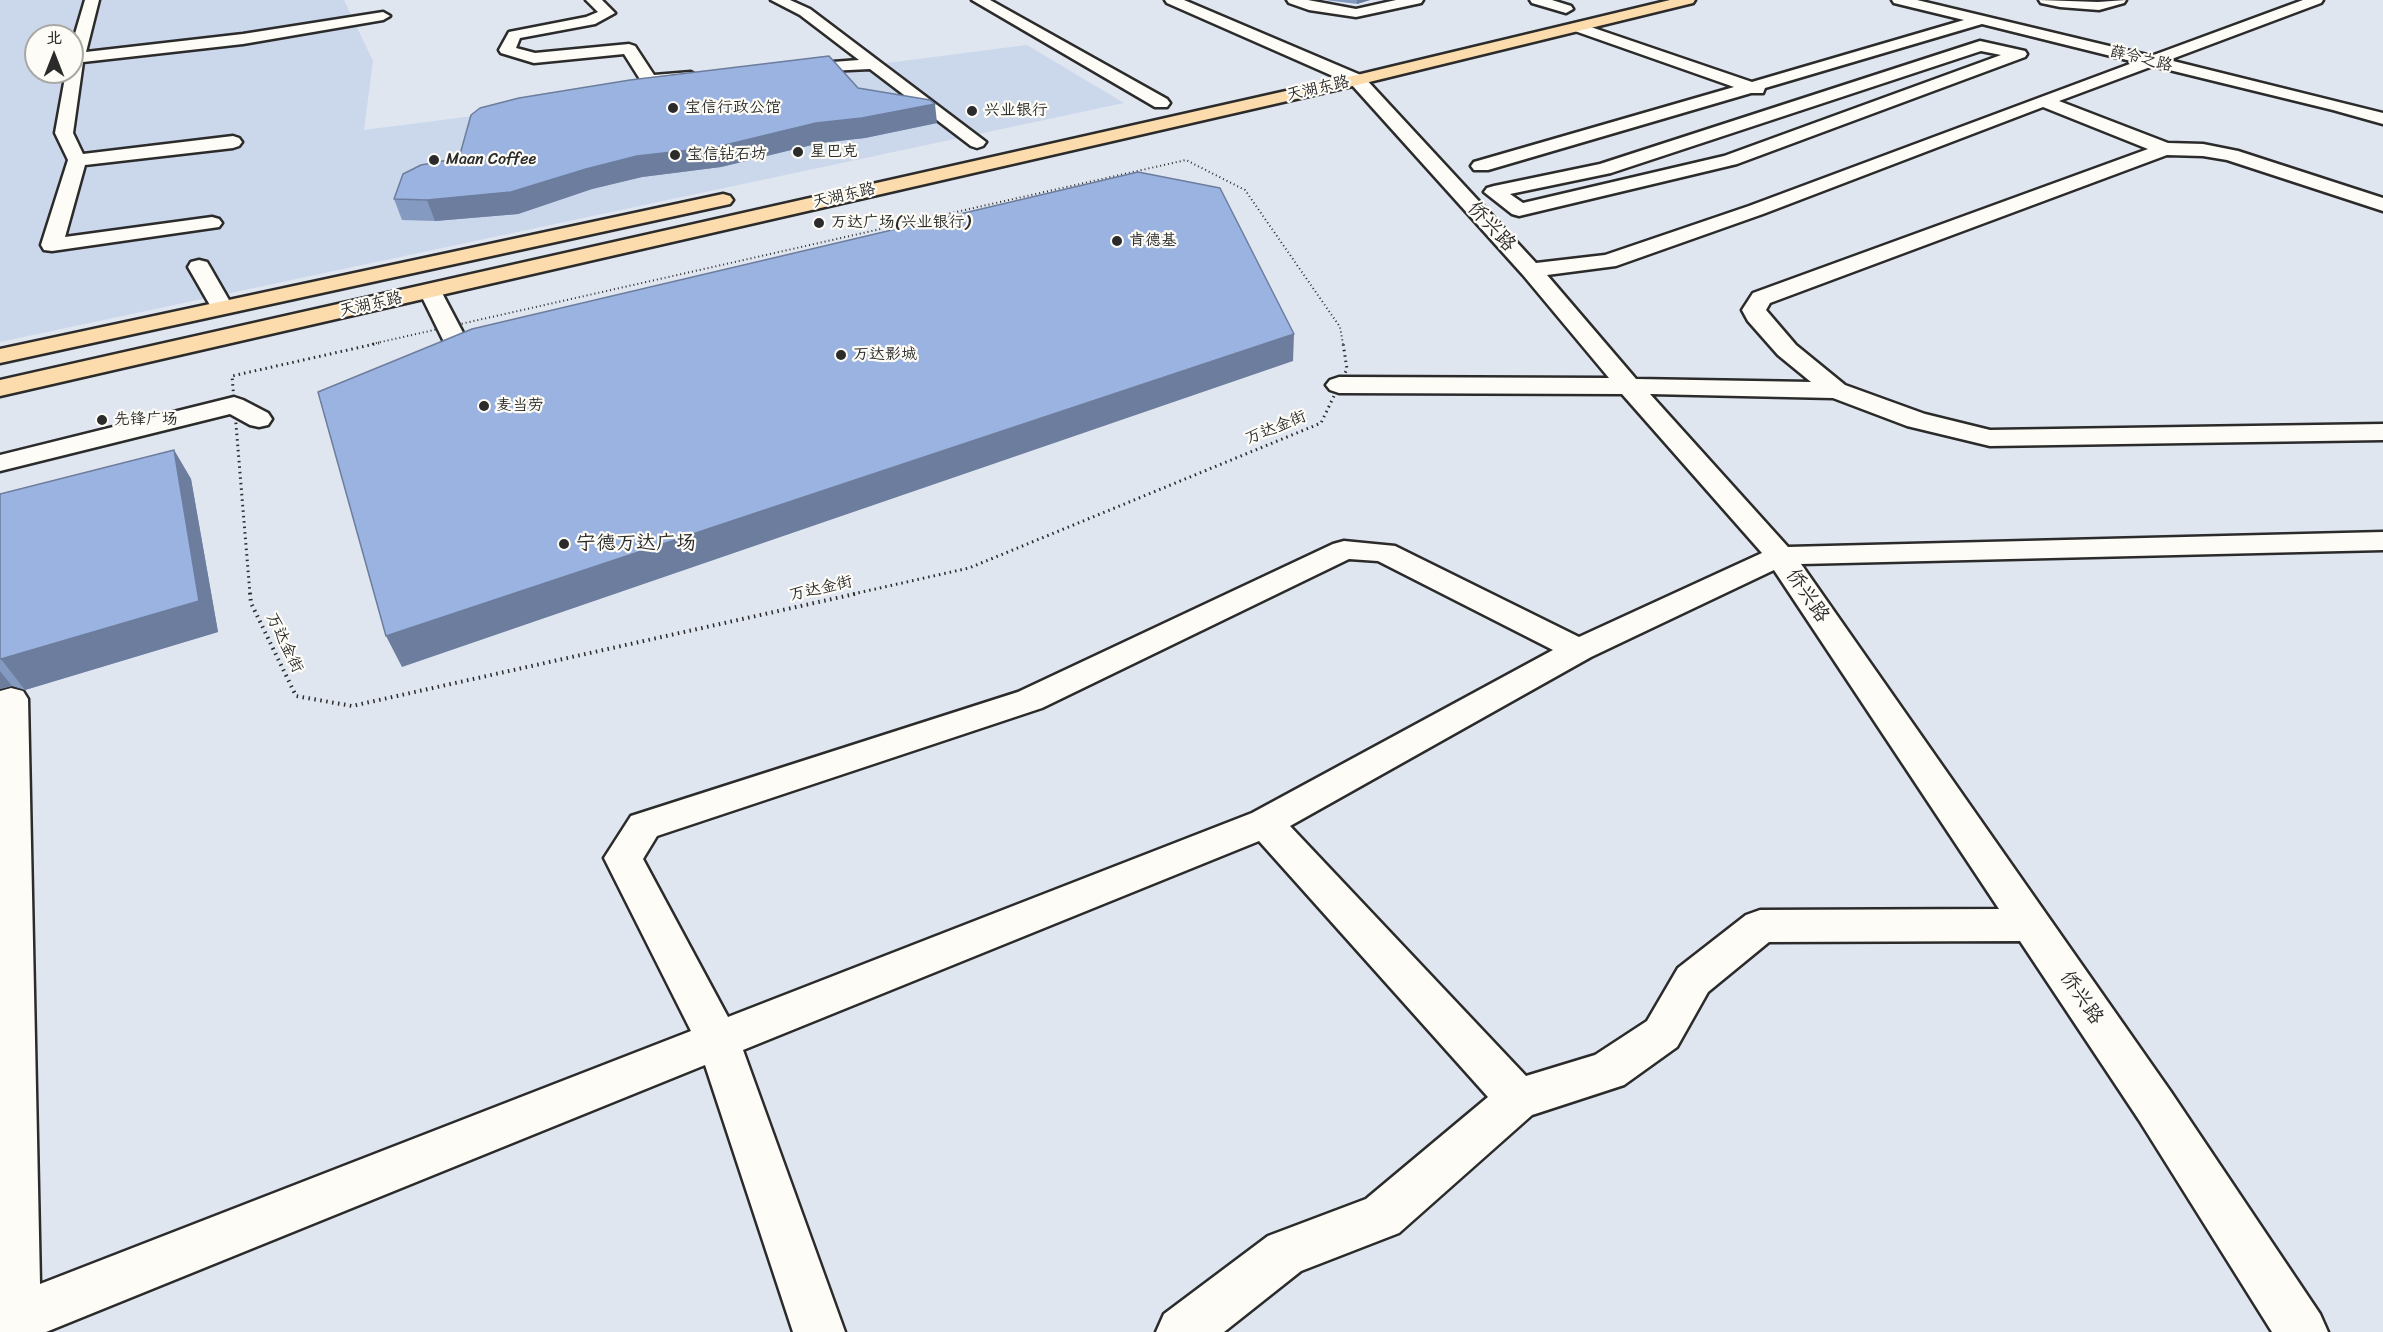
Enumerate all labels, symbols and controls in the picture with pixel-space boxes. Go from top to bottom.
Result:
text: 北 [46,23,62,52]
north arrow [24,24,84,84]
street label: 薛令之路 [2108,42,2174,76]
street label: 天湖东路 [1285,72,1351,106]
place label: 宝信行政公馆 [685,98,781,118]
marker: 宝信行政公馆 [666,101,680,115]
place label: 兴业银行 [984,101,1048,121]
marker: 兴业银行 [965,104,979,118]
place label: 星巴克 [810,142,858,162]
place label: 宝信钻石坊 [687,145,767,165]
marker: 星巴克 [791,145,805,159]
marker: 宝信钻石坊 [668,148,682,162]
place label: Maan Coffee [446,150,536,170]
marker: Maan Coffee [427,153,441,167]
street label: 天湖东路 [811,179,877,213]
street label: 侨兴路 [1462,197,1520,257]
place label: 万达广场(兴业银行) [831,213,970,233]
marker: 万达广场(兴业银行) [812,216,826,230]
place label: 肯德基 [1129,231,1177,251]
marker: 肯德基 [1110,234,1124,248]
street label: 天湖东路 [338,288,404,322]
place label: 万达影城 [853,345,917,365]
marker: 万达影城 [834,348,848,362]
place label: 麦当劳 [496,396,544,416]
marker: 麦当劳 [477,399,491,413]
street label: 万达金街 [1243,407,1309,449]
place label: 先锋广场 [114,410,178,430]
marker: 先锋广场 [95,413,109,427]
place label: 宁德万达广场 [576,532,696,556]
marker: 宁德万达广场 [557,537,571,551]
street label: 侨兴路 [1780,564,1834,628]
street label: 万达金街 [788,572,854,606]
street label: 万达金街 [261,610,307,676]
street label: 侨兴路 [2054,966,2108,1030]

